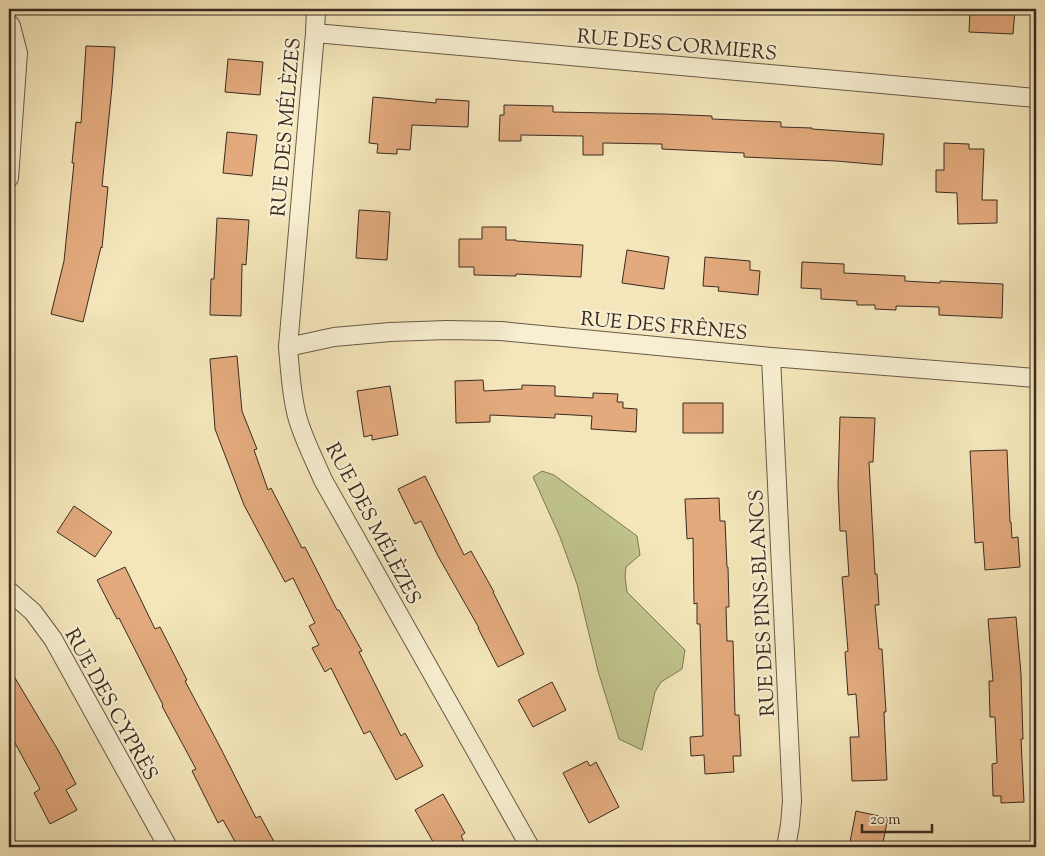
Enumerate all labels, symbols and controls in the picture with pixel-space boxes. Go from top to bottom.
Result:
street label: RUE DES CORMIERS [576,23,778,70]
street label: RUE DES MÉLÈZES [264,36,310,218]
street label: RUE DES FRÊNES [579,305,749,349]
street label: RUE DES MÉLÈZES [317,438,428,610]
street label: RUE DES PINS-BLANCS [743,489,784,717]
street label: RUE DES CYPRÈS [56,623,165,787]
scale bar [862,801,932,833]
text: 20 m [870,810,901,831]

